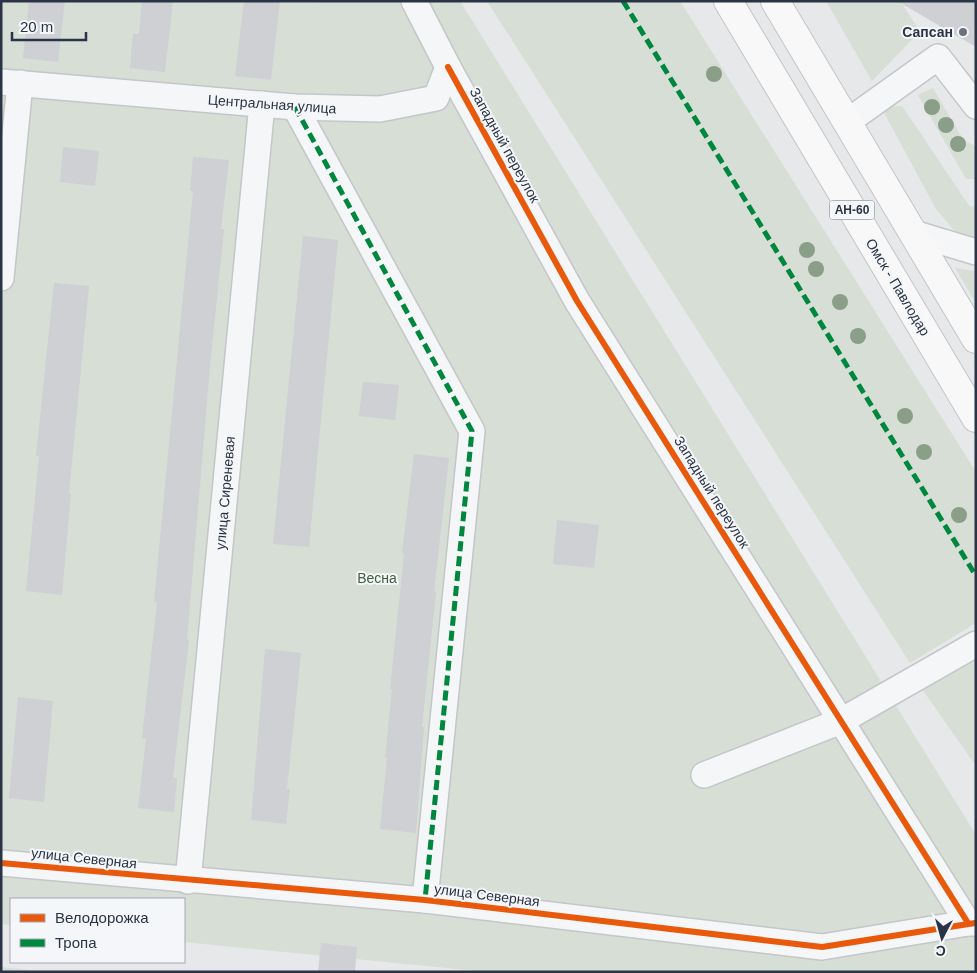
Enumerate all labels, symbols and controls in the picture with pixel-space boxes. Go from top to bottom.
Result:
scale bar [12,10,86,42]
text: 20 m [20,18,53,35]
place label: Сапсан [902,24,953,40]
marker: Сапсан [957,26,969,38]
street label: Западный переулок [467,85,544,206]
street label: Центральная улица [207,92,337,116]
road number: АН-60 [830,200,874,220]
street label: Омск - Павлодар [863,235,933,339]
street label: Западный переулок [671,433,753,552]
street label: улица Сиреневая [212,435,238,551]
park label: Весна [357,570,397,586]
street label: улица Северная [30,844,138,872]
street label: улица Северная [433,881,541,909]
legend [10,898,185,963]
text: Велодорожка [55,909,149,926]
north arrow [917,913,967,963]
text: Тропа [55,934,97,951]
text: С [935,942,947,959]

